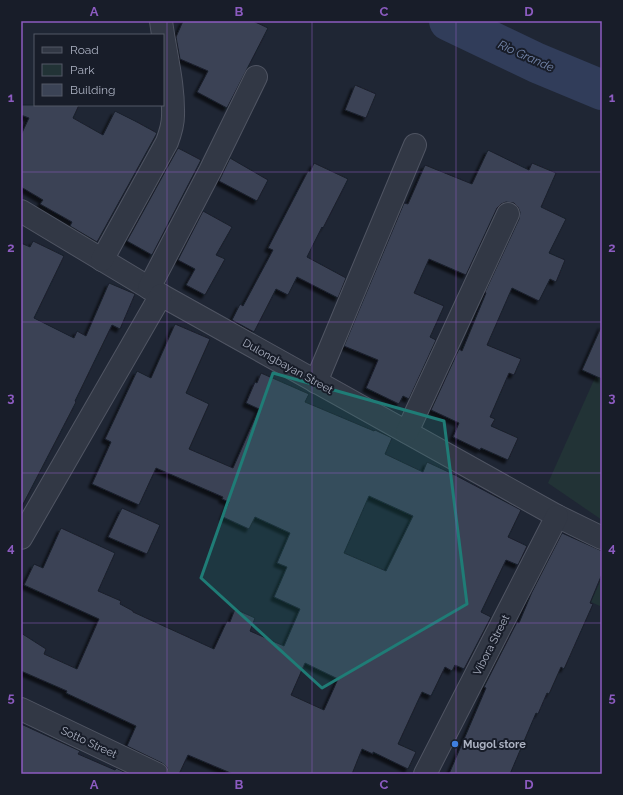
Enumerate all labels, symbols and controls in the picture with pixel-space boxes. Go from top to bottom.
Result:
text: A [90,4,99,19]
text: B [235,4,244,19]
text: C [380,4,389,19]
text: D [524,4,534,19]
legend [34,34,164,106]
water label: Rio Grande [496,37,557,75]
text: Road [70,43,99,57]
text: Park [70,63,95,77]
text: Building [70,83,116,97]
text: 1 [8,90,15,105]
text: 1 [609,90,616,105]
text: 2 [7,240,15,255]
text: 2 [608,240,616,255]
street label: Dulongbayan Street [240,336,335,397]
text: 3 [7,390,15,405]
text: 3 [608,390,616,405]
text: 4 [7,540,15,555]
text: 4 [608,540,616,555]
street label: Vibora Street [471,612,512,678]
text: 5 [7,690,15,705]
text: 5 [608,690,616,705]
street label: Sotto Street [59,724,119,761]
place label: Mugol store [463,738,526,751]
marker: Mugol store [450,739,460,749]
text: A [90,777,99,792]
text: B [235,777,244,792]
text: C [380,777,389,792]
text: D [524,777,534,792]

